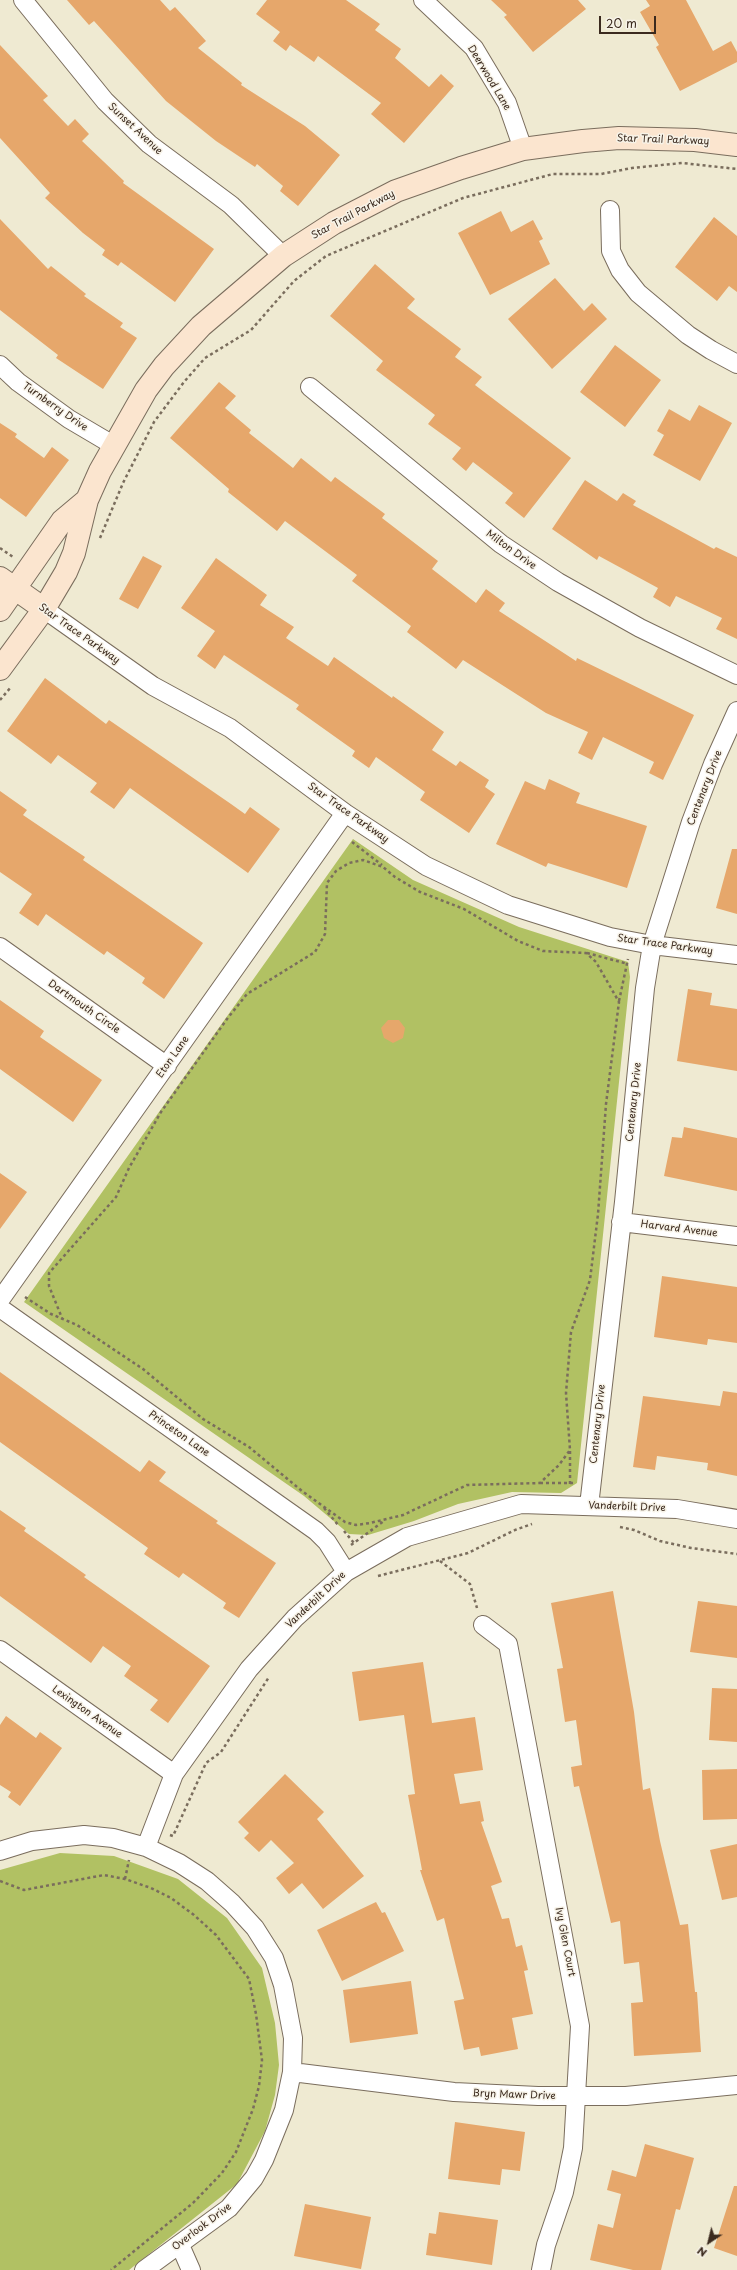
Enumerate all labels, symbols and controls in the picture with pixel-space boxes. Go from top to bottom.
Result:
scale bar [601,8,658,34]
text: 20 m [606,14,637,32]
street label: Deerwood Lane [465,43,513,113]
street label: Sunset Avenue [105,101,165,157]
street label: Star Trail Parkway [617,132,709,148]
street label: Star Trail Parkway [309,188,397,242]
street label: Turnberry Drive [20,380,90,434]
street label: Milton Drive [483,528,539,572]
street label: Star Trace Parkway [36,601,122,667]
street label: Centenary Drive [685,749,725,827]
street label: Star Trace Parkway [305,780,391,846]
street label: Star Trace Parkway [616,932,714,958]
street label: Dartmouth Circle [46,978,122,1036]
street label: Eton Lane [154,1034,192,1080]
street label: Centenary Drive [624,1062,644,1142]
street label: Harvard Avenue [640,1218,718,1240]
street label: Centenary Drive [588,1384,608,1464]
street label: Princeton Lane [146,1409,212,1459]
street label: Vanderbilt Drive [588,1500,666,1514]
street label: Vanderbilt Drive [284,1569,348,1631]
street label: Lexington Avenue [50,1683,124,1741]
street label: Ivy Glen Court [552,1906,578,1978]
street label: Bryn Mawr Drive [472,2088,556,2102]
street label: Overlook Drive [170,2201,234,2253]
north arrow [689,2222,729,2262]
text: N [693,2243,710,2262]

